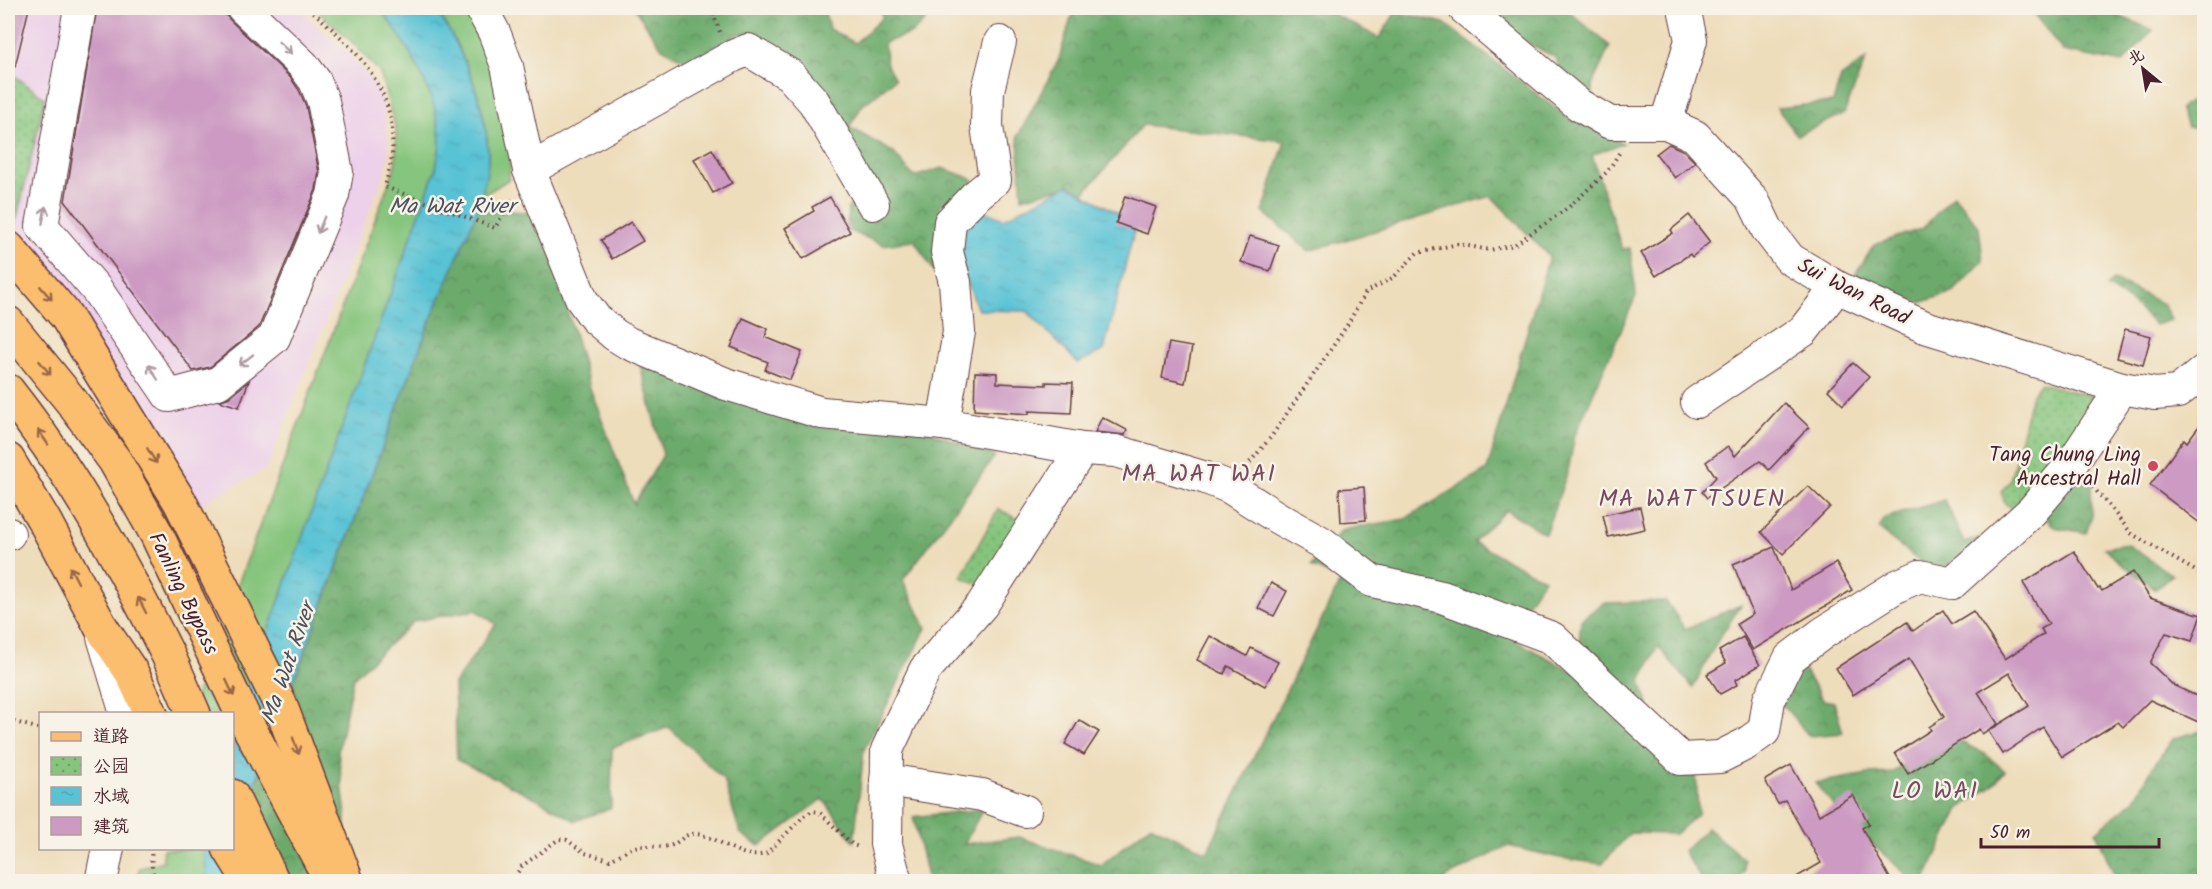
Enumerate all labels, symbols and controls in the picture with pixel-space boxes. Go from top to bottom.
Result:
north arrow [2113,39,2173,99]
one-way arrow [277,41,292,55]
text: 北 [2123,42,2149,72]
water label: Ma Wat River [389,190,520,225]
one-way arrow [39,206,50,225]
one-way arrow [315,216,326,234]
street label: Sui Wan Road [1791,250,1916,335]
one-way arrow [39,285,53,300]
one-way arrow [238,354,254,367]
one-way arrow [39,360,52,376]
one-way arrow [147,365,159,381]
one-way arrow [37,429,49,446]
place label: Tang Chung Ling Ancestral Hall [1989,439,2141,496]
one-way arrow [146,447,158,464]
district label: MA WAT WAI [1122,455,1276,494]
marker: Tang Chung Ling Ancestral Hall [2146,459,2160,473]
district label: MA WAT TSUEN [1598,480,1786,519]
street label: Fanling Bypass [139,527,227,661]
one-way arrow [67,566,79,584]
water label: Ma Wat River [252,594,328,729]
one-way arrow [136,597,148,614]
one-way arrow [224,678,236,696]
legend [39,712,234,850]
text: 道路 [93,723,129,752]
one-way arrow [291,736,302,755]
text: 公园 [93,753,129,782]
district label: LO WAI [1891,772,1979,811]
text: 水域 [93,783,129,812]
scale bar [1981,811,2160,849]
text: 建筑 [93,813,129,842]
text: 50 m [1990,819,2030,848]

